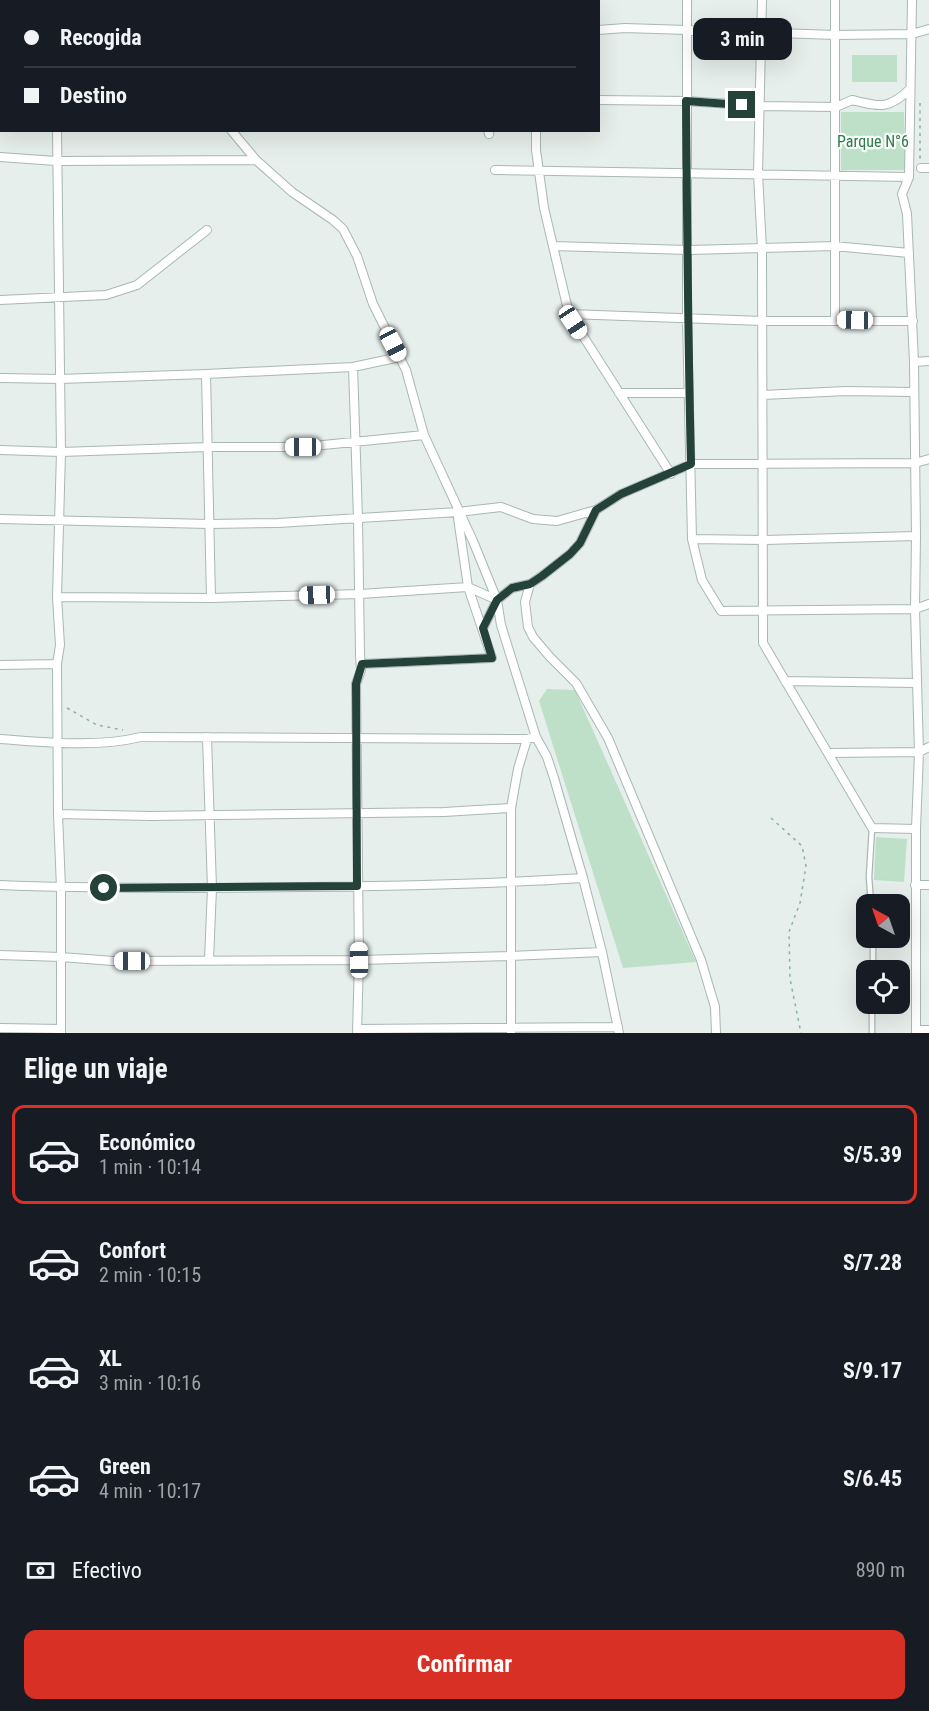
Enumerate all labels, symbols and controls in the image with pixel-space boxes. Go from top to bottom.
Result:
callout: 3 min [692,18,792,60]
text: Recogida [60,25,142,50]
text: 3 min [720,27,765,51]
text: Destino [60,83,127,108]
route end [728,91,755,118]
park label: Parque N°6 [837,132,909,151]
car [556,302,590,342]
car [837,311,873,329]
car [377,324,409,364]
car [285,438,321,456]
car [299,585,335,605]
route start [90,874,117,901]
north arrow [856,894,910,948]
map controls [856,894,910,1014]
car [350,942,368,978]
car [114,952,150,970]
button: locate [856,960,910,1014]
text: Elige un viaje [24,1053,168,1085]
icon: car [27,1128,81,1182]
text: Económico [99,1130,195,1155]
text: S/5.39 [843,1142,902,1167]
text: 1 min · 10:14 [99,1155,201,1179]
icon: car [27,1236,81,1290]
text: Confort [99,1238,166,1263]
text: S/7.28 [843,1250,902,1275]
text: 2 min · 10:15 [99,1263,201,1287]
icon: car [27,1344,81,1398]
text: XL [99,1346,122,1371]
text: S/9.17 [843,1358,902,1383]
text: 3 min · 10:16 [99,1371,201,1395]
icon: car [27,1452,81,1506]
text: Green [99,1454,151,1479]
text: S/6.45 [843,1466,902,1491]
text: 4 min · 10:17 [99,1479,201,1503]
icon: cash [24,1554,57,1587]
text: Efectivo [72,1558,142,1583]
text: 890 m [856,1558,905,1582]
button: Confirmar [24,1630,905,1699]

